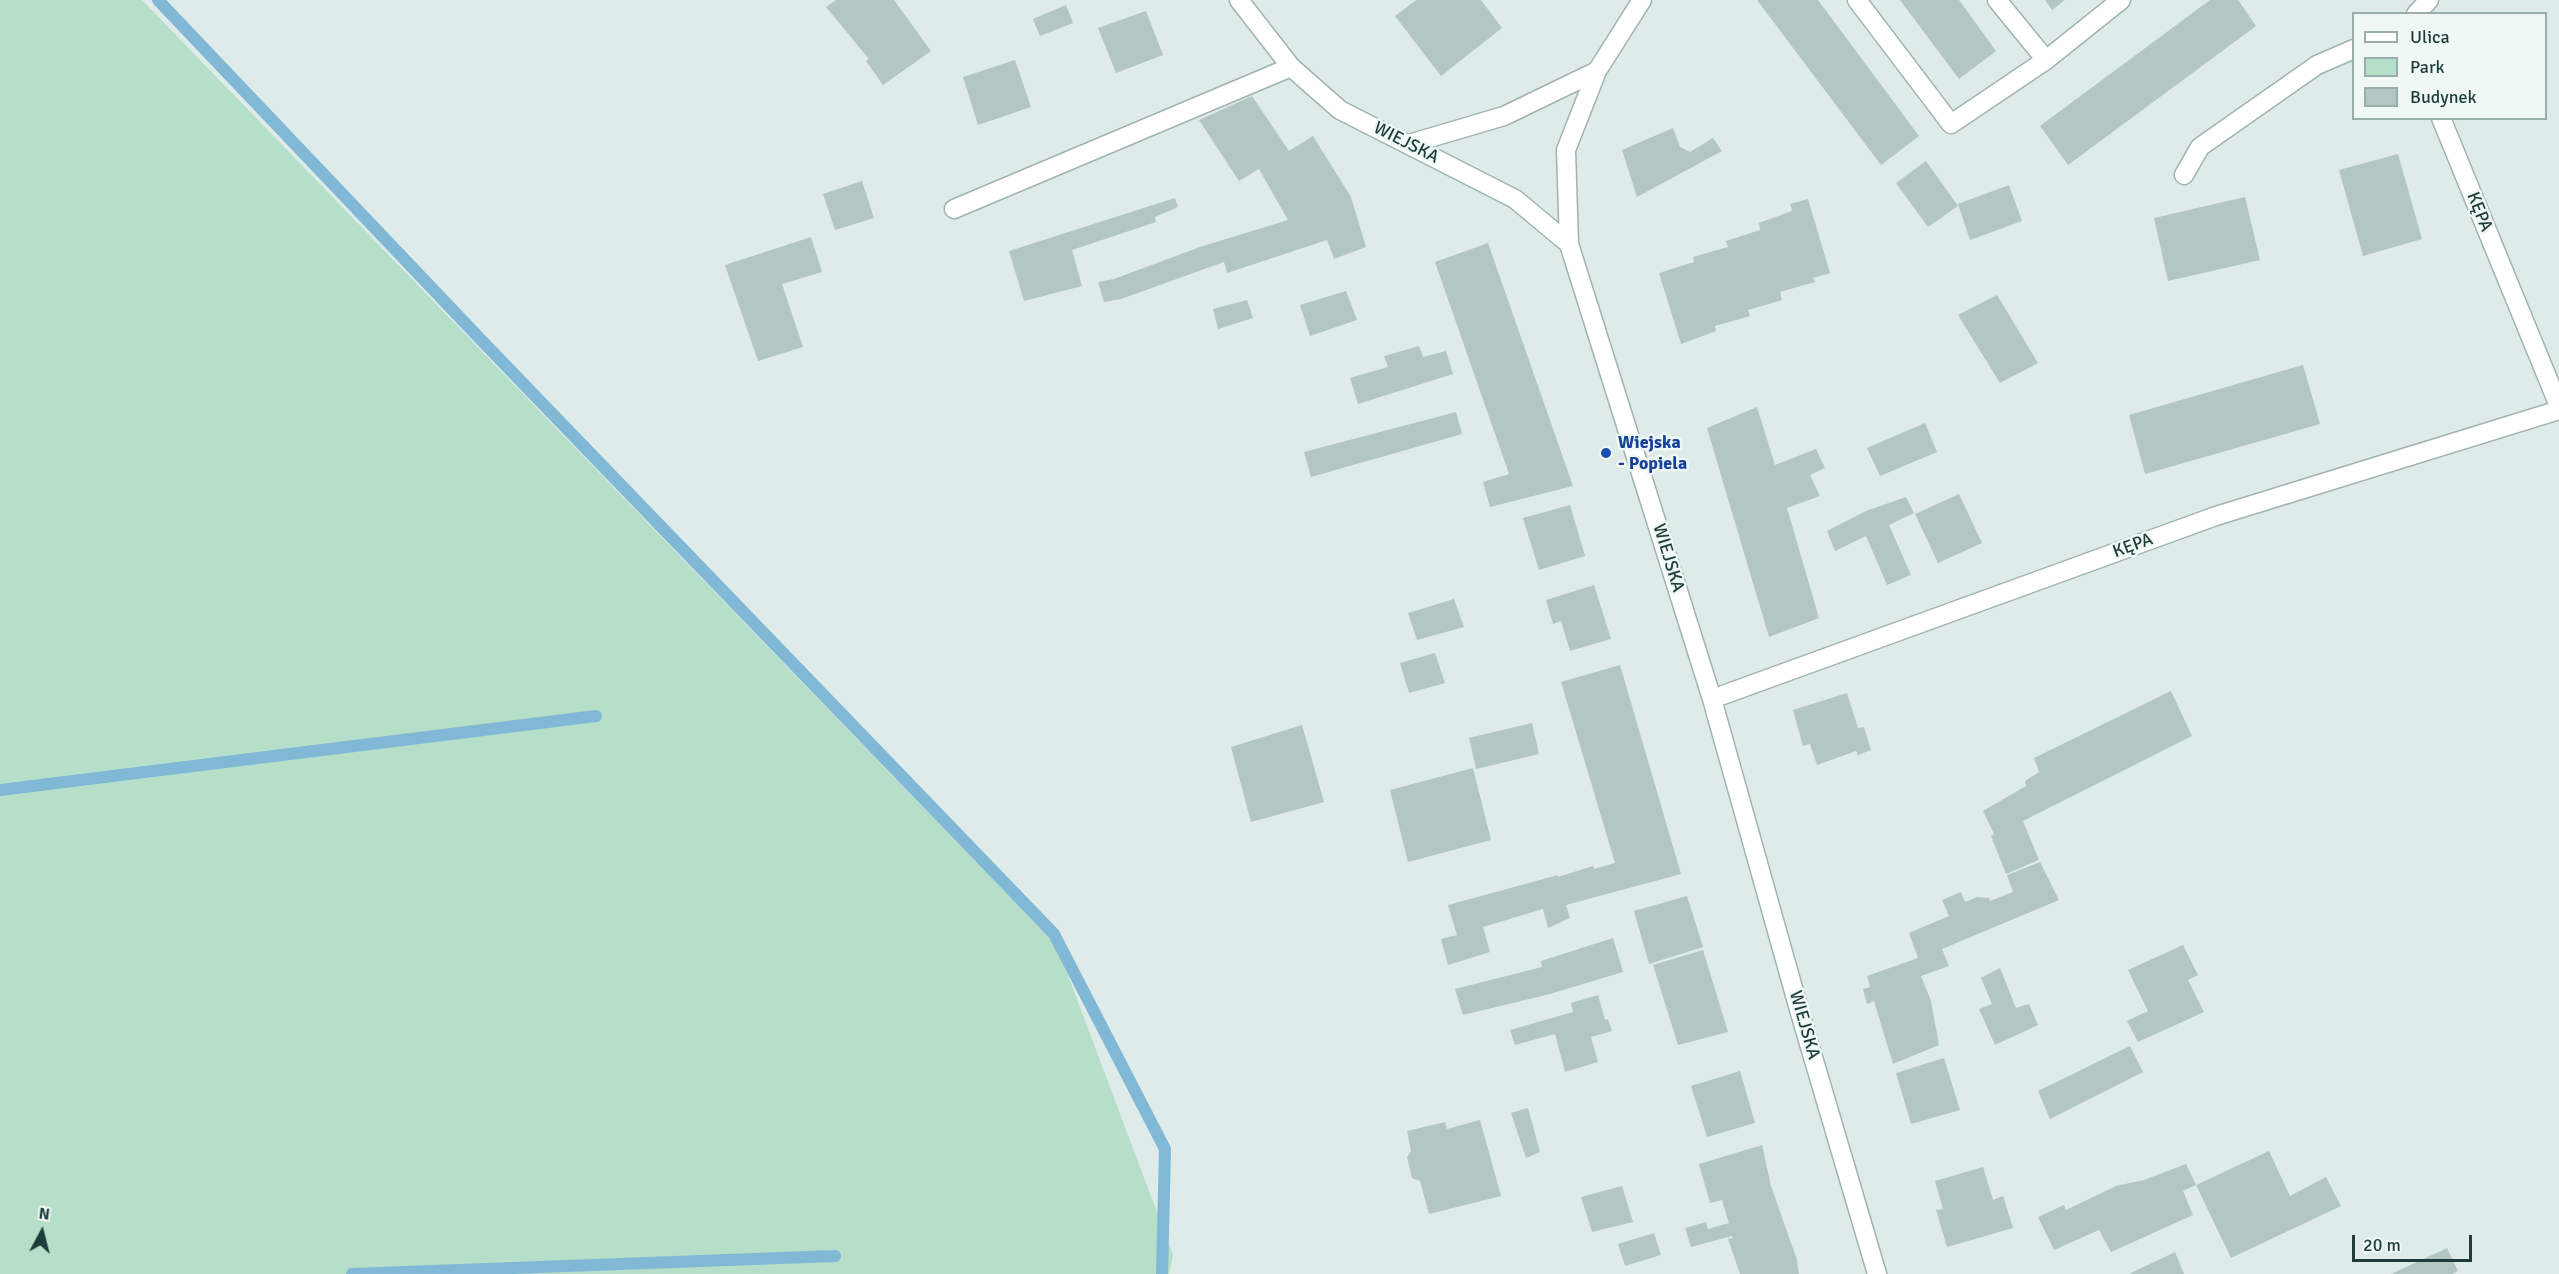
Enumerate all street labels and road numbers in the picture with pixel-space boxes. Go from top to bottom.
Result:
street label: WIEJSKA [1370,117,1442,169]
street label: KĘPA [2461,189,2497,235]
street label: WIEJSKA [1647,521,1689,595]
street label: KĘPA [2110,529,2156,563]
street label: WIEJSKA [1784,988,1824,1062]

